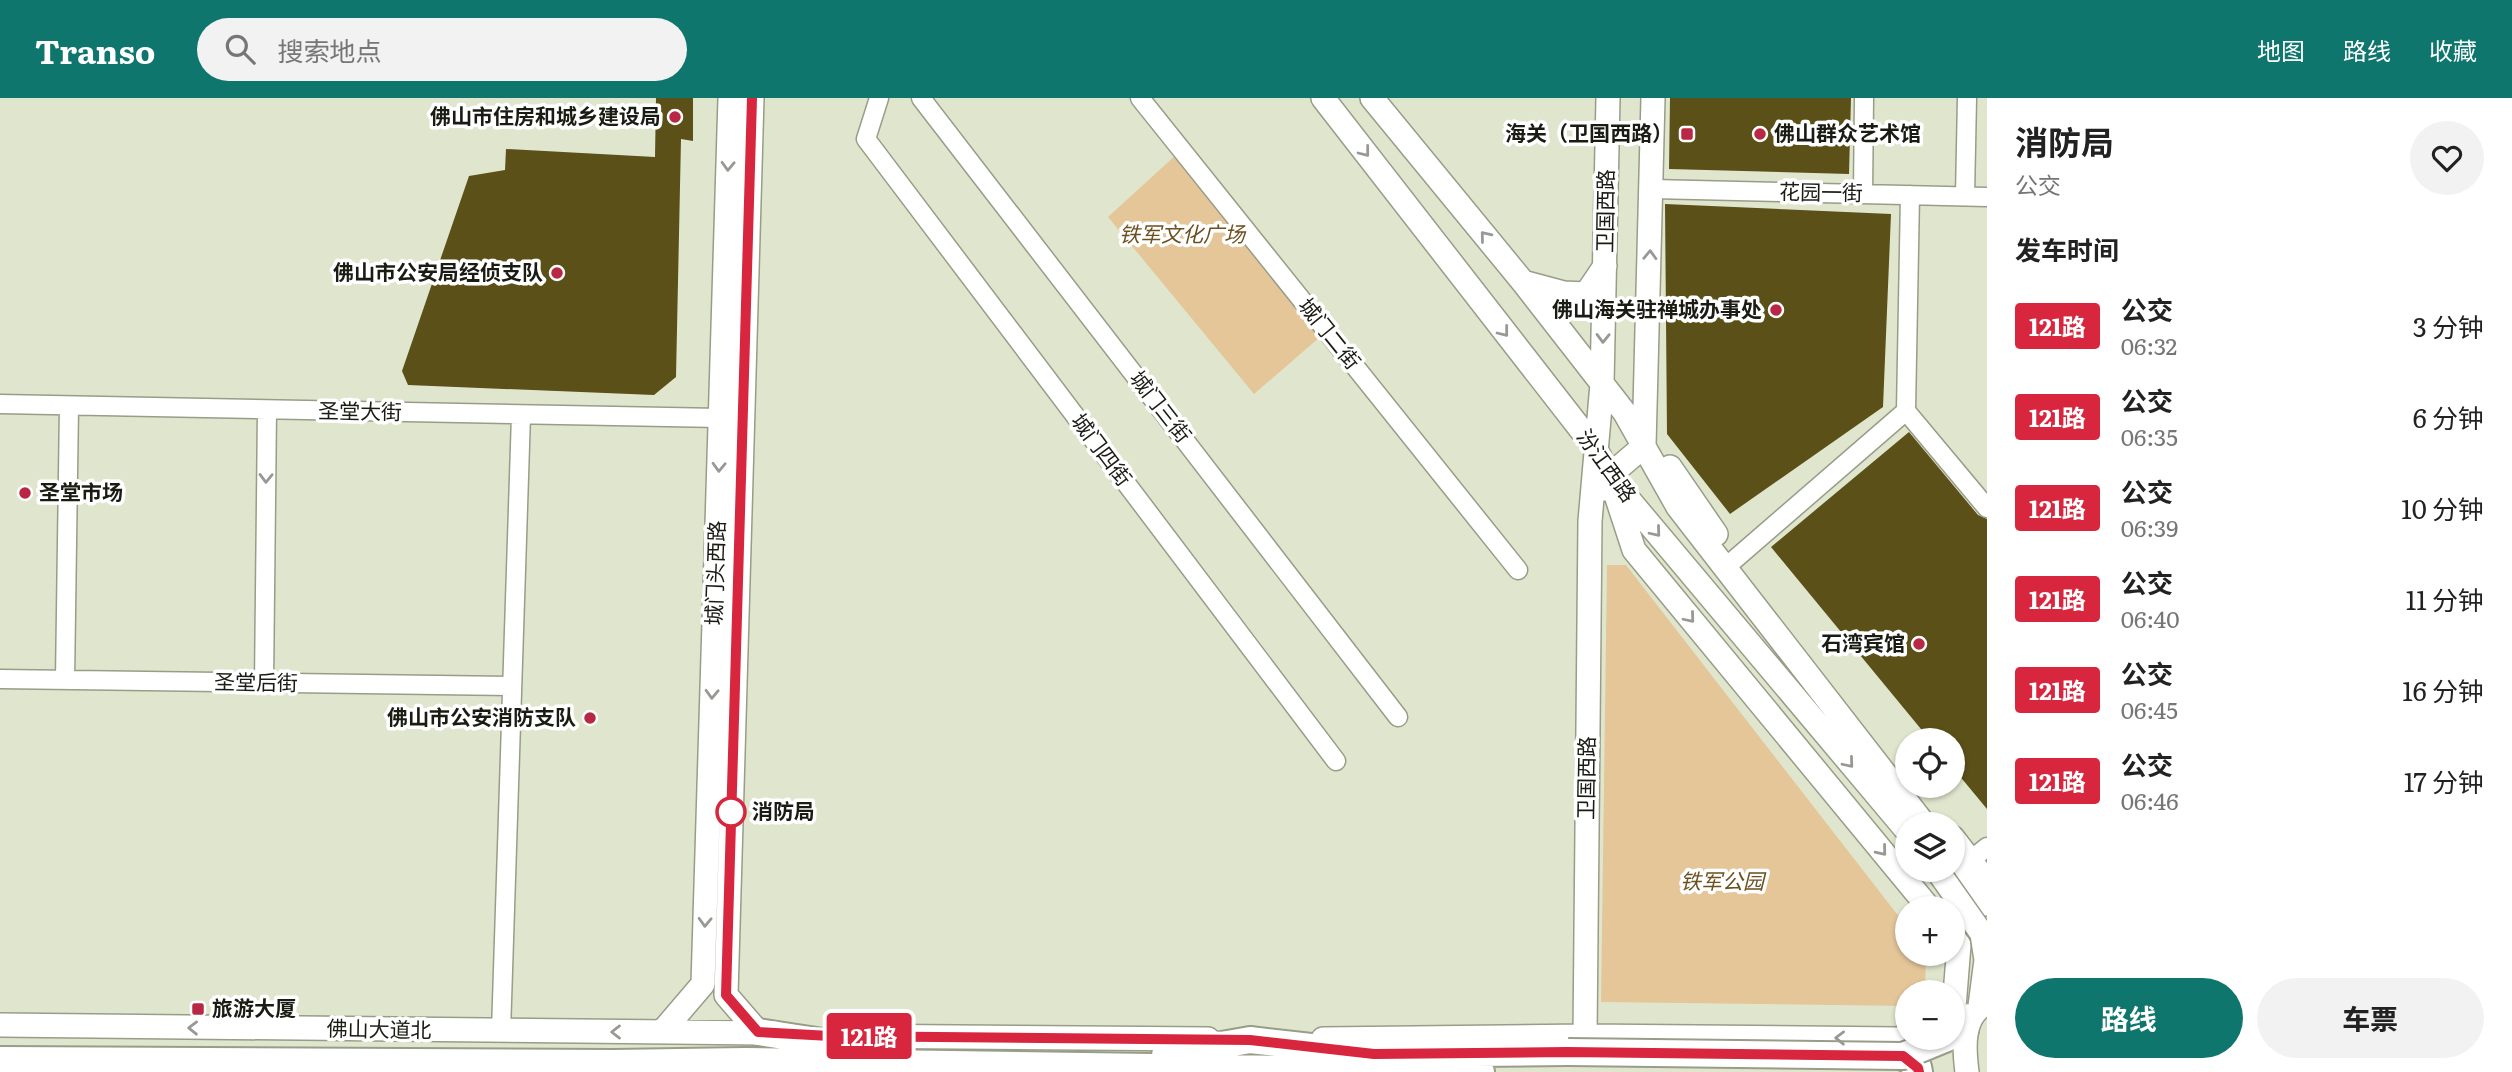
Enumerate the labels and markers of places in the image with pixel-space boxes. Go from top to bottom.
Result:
place label: 佛山市住房和城乡建设局 [430,99,661,130]
marker: 佛山市住房和城乡建设局 [667,109,683,125]
place label: 海关（卫国西路） [1505,116,1673,147]
place label: 佛山群众艺术馆 [1774,116,1921,147]
marker: 海关（卫国西路） [1679,126,1695,142]
marker: 佛山群众艺术馆 [1752,126,1768,142]
place label: 佛山市公安局经侦支队 [333,255,543,286]
marker: 佛山市公安局经侦支队 [549,265,565,281]
place label: 佛山海关驻禅城办事处 [1552,292,1762,323]
marker: 佛山海关驻禅城办事处 [1768,302,1784,318]
place label: 圣堂市场 [39,475,123,506]
marker: 圣堂市场 [17,485,33,501]
place label: 石湾宾馆 [1821,626,1905,657]
marker: 石湾宾馆 [1911,636,1927,652]
place label: 佛山市公安消防支队 [387,700,576,731]
marker: 佛山市公安消防支队 [582,710,598,726]
place label: 消防局 [752,794,815,825]
marker: 消防局 [716,797,746,827]
place label: 旅游大厦 [212,991,296,1022]
marker: 旅游大厦 [190,1001,206,1017]

